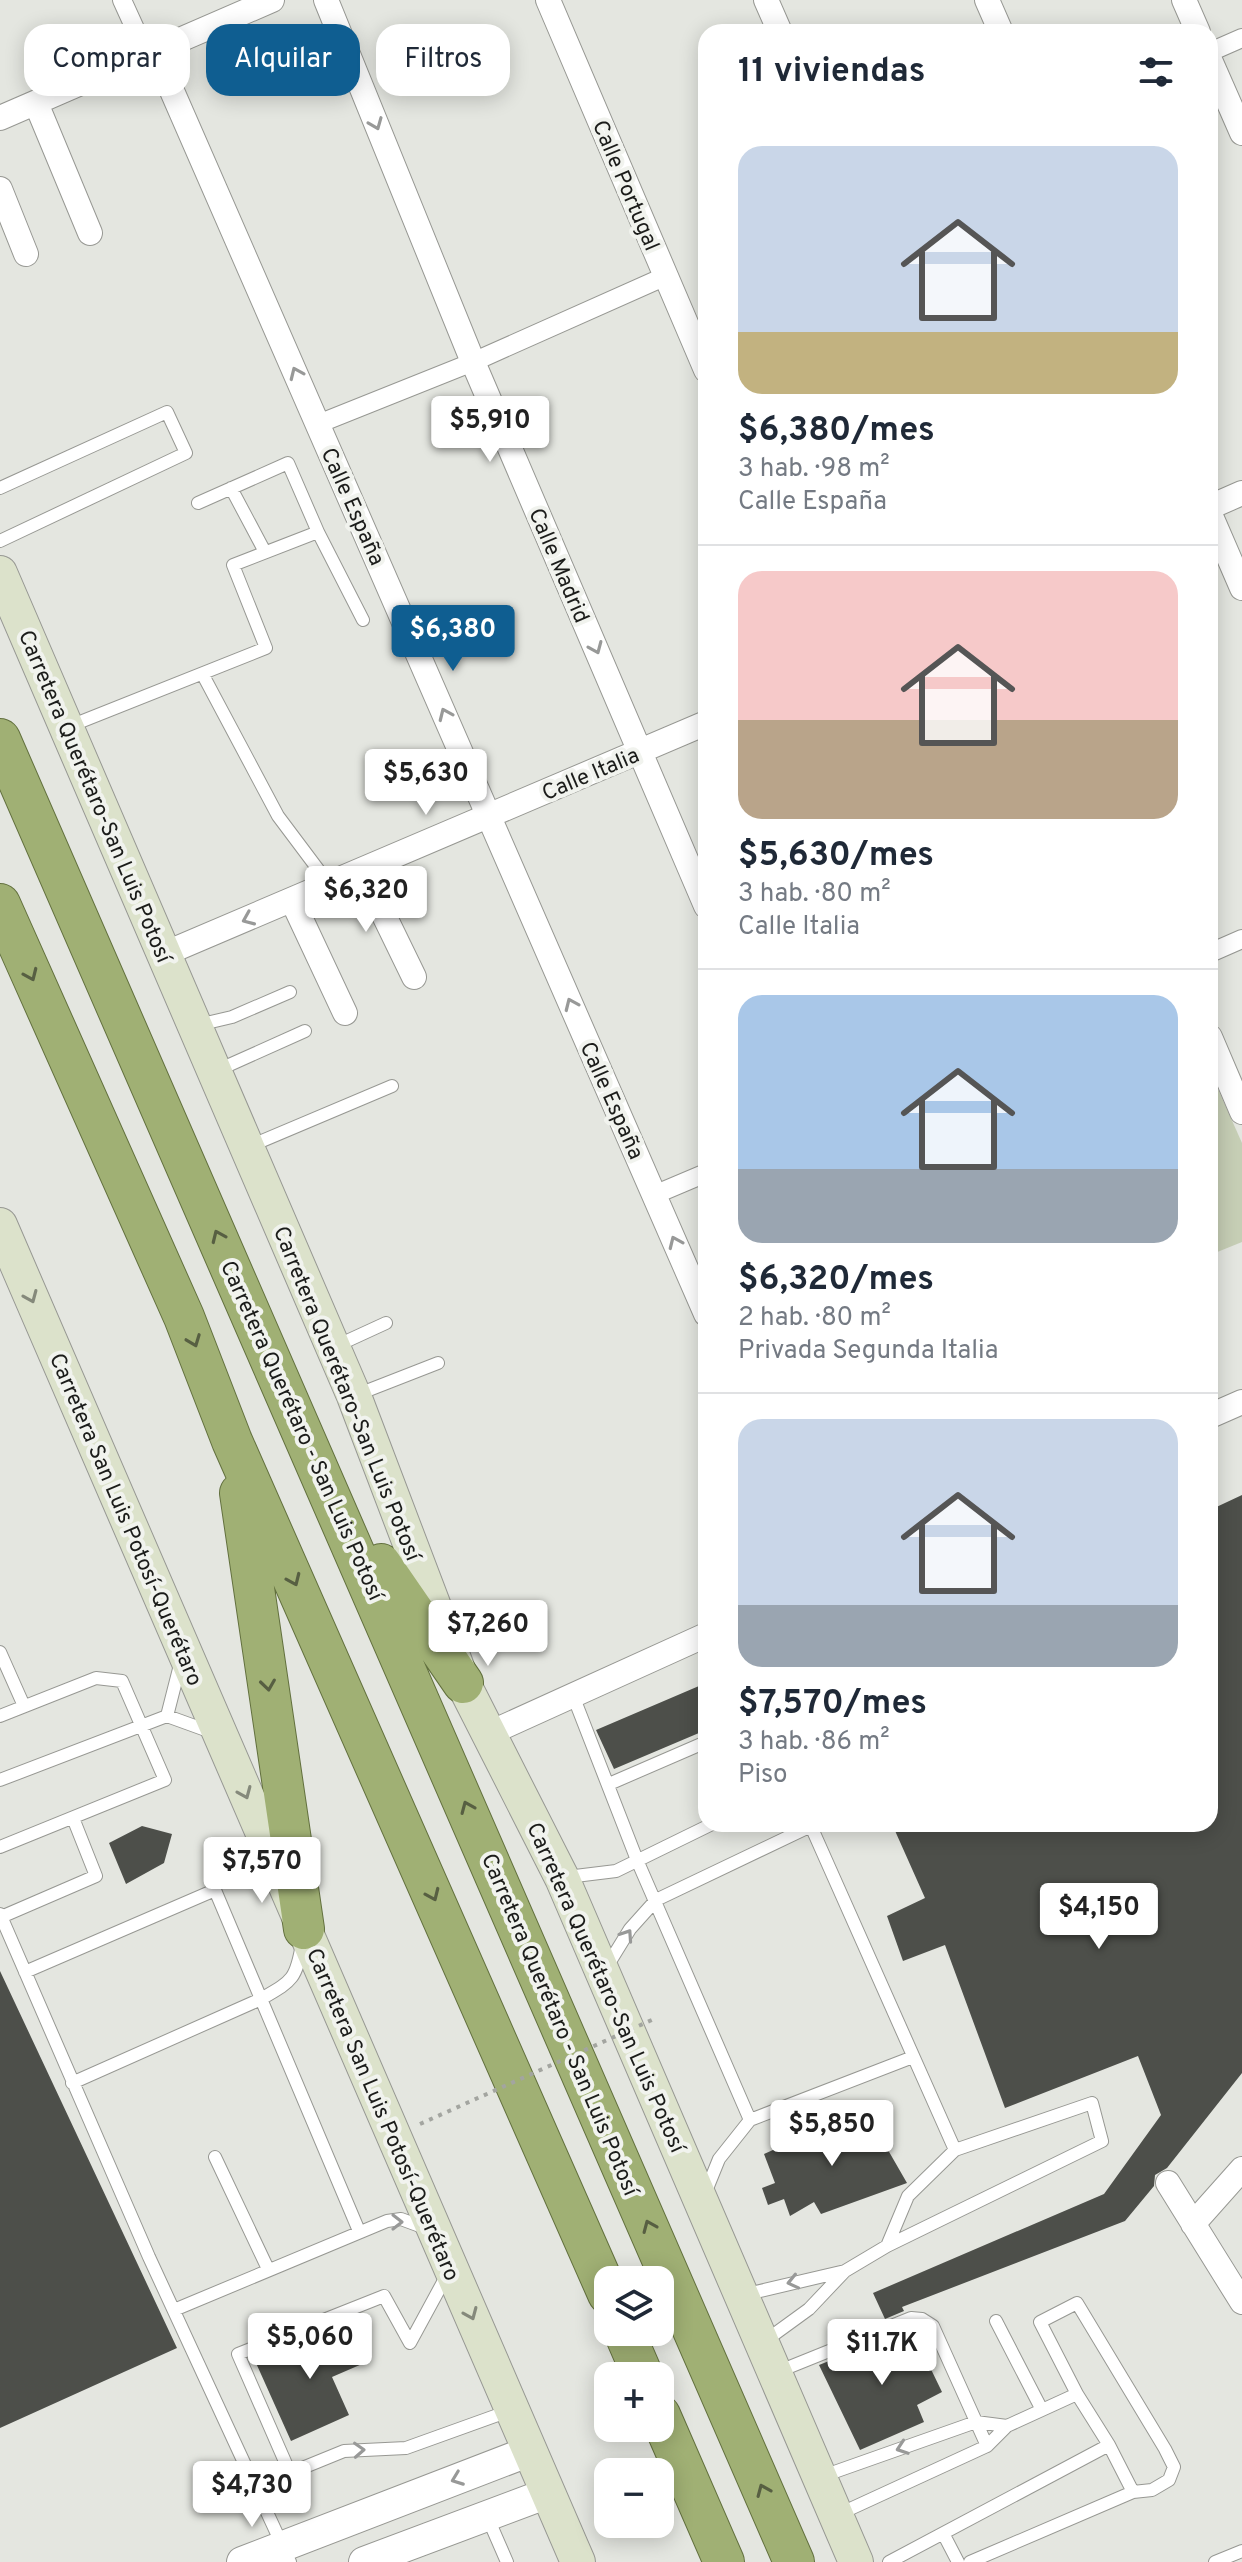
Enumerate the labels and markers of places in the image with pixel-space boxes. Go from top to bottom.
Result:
pin: $5,910 [425,396,555,464]
pin: $6,380 [388,605,518,673]
pin: $5,630 [361,749,491,817]
pin: $6,320 [301,866,431,934]
pin: $7,260 [423,1600,553,1668]
pin: $7,570 [197,1837,327,1905]
pin: $4,150 [1034,1883,1164,1951]
pin: $5,850 [767,2100,897,2168]
pin: $5,060 [245,2313,375,2381]
pin: $11.7K [817,2319,947,2387]
pin: $4,730 [187,2461,317,2529]

